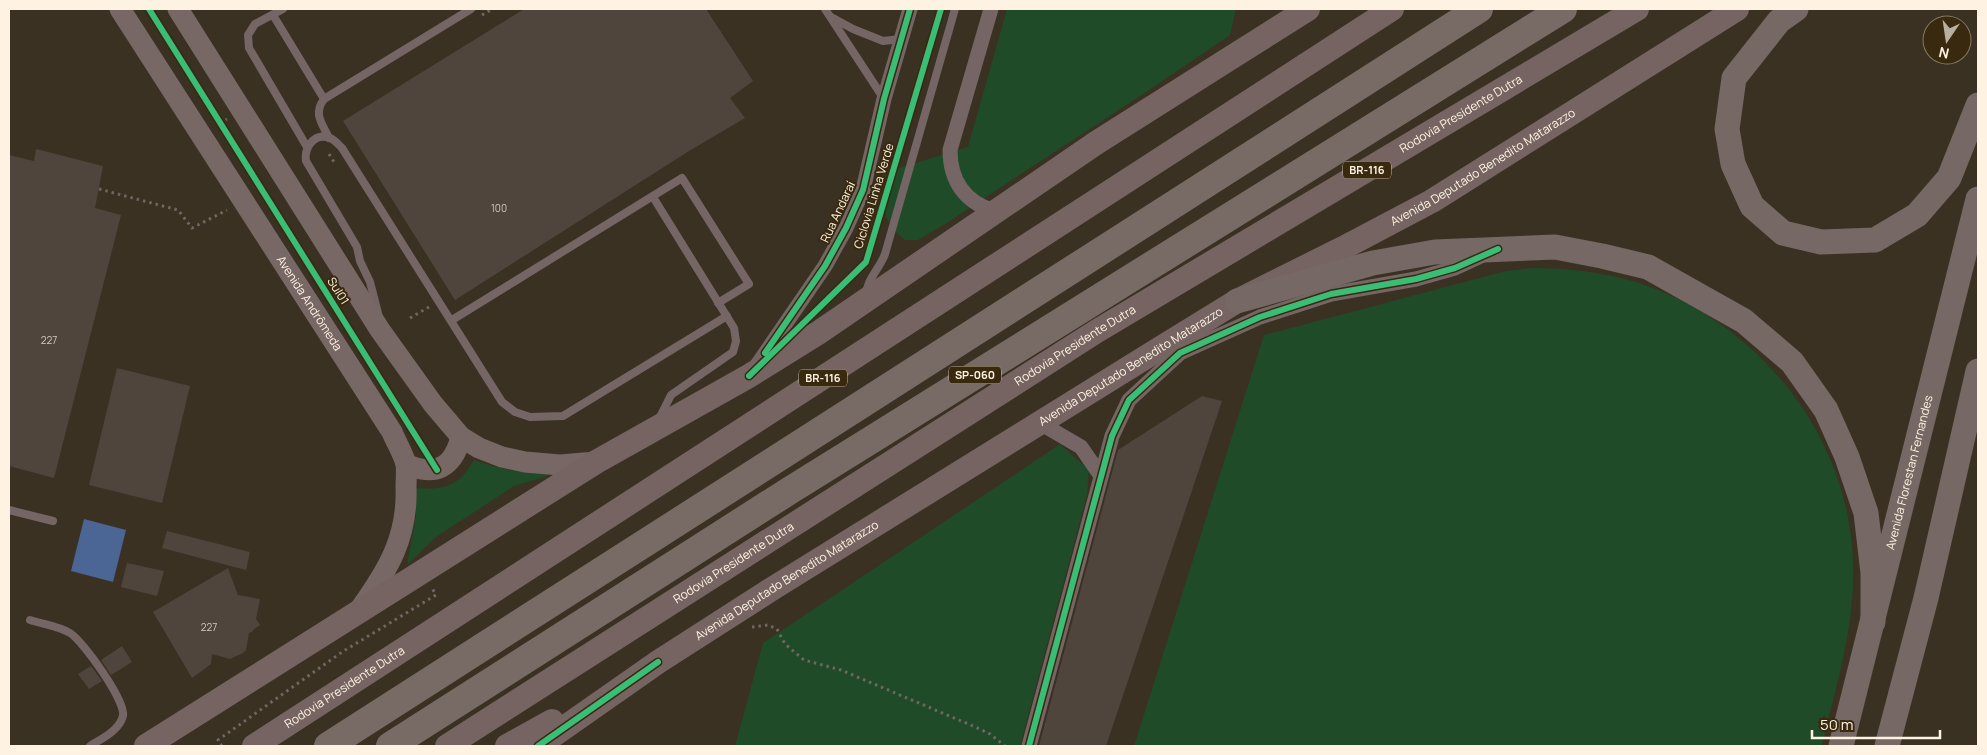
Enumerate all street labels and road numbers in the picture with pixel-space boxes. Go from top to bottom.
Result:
street label: Rodovia Presidente Dutra [1396,70,1525,157]
street label: Avenida Deputado Benedito Matarazzo [1387,104,1578,230]
street label: Ciclovia Linha Verde [849,141,898,251]
road number: BR-116 [1343,162,1391,178]
street label: Rua Andaraí [816,178,859,245]
street label: Avenida Andrômeda [273,252,347,354]
street label: Sul01 [323,274,353,308]
street label: Rodovia Presidente Dutra [1011,301,1139,390]
street label: Avenida Deputado Benedito Matarazzo [1035,303,1226,430]
road number: SP-060 [949,366,1001,384]
road number: BR-116 [799,369,847,386]
street label: Avenida Florestan Fernandes [1881,393,1937,552]
street label: Avenida Deputado Benedito Matarazzo [691,516,882,644]
street label: Rodovia Presidente Dutra [670,518,797,607]
street label: Rodovia Presidente Dutra [281,642,408,732]

